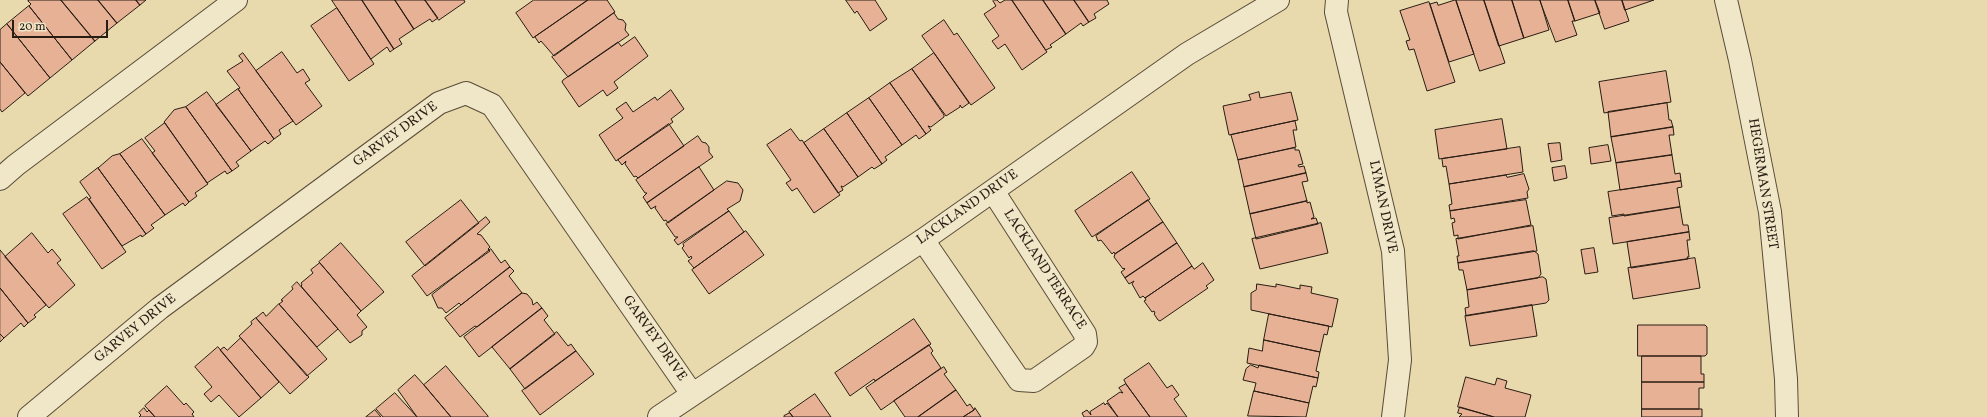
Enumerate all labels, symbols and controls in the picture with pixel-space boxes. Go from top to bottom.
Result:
scale bar [14,12,110,38]
text: 20 m [19,19,46,35]
street label: GARVEY DRIVE [350,99,442,171]
street label: HEGERMAN STREET [1743,117,1781,251]
street label: LYMAN DRIVE [1364,159,1400,255]
street label: LACKLAND DRIVE [914,167,1022,249]
street label: LACKLAND TERRACE [999,207,1089,333]
street label: GARVEY DRIVE [92,291,180,367]
street label: GARVEY DRIVE [618,293,690,385]

